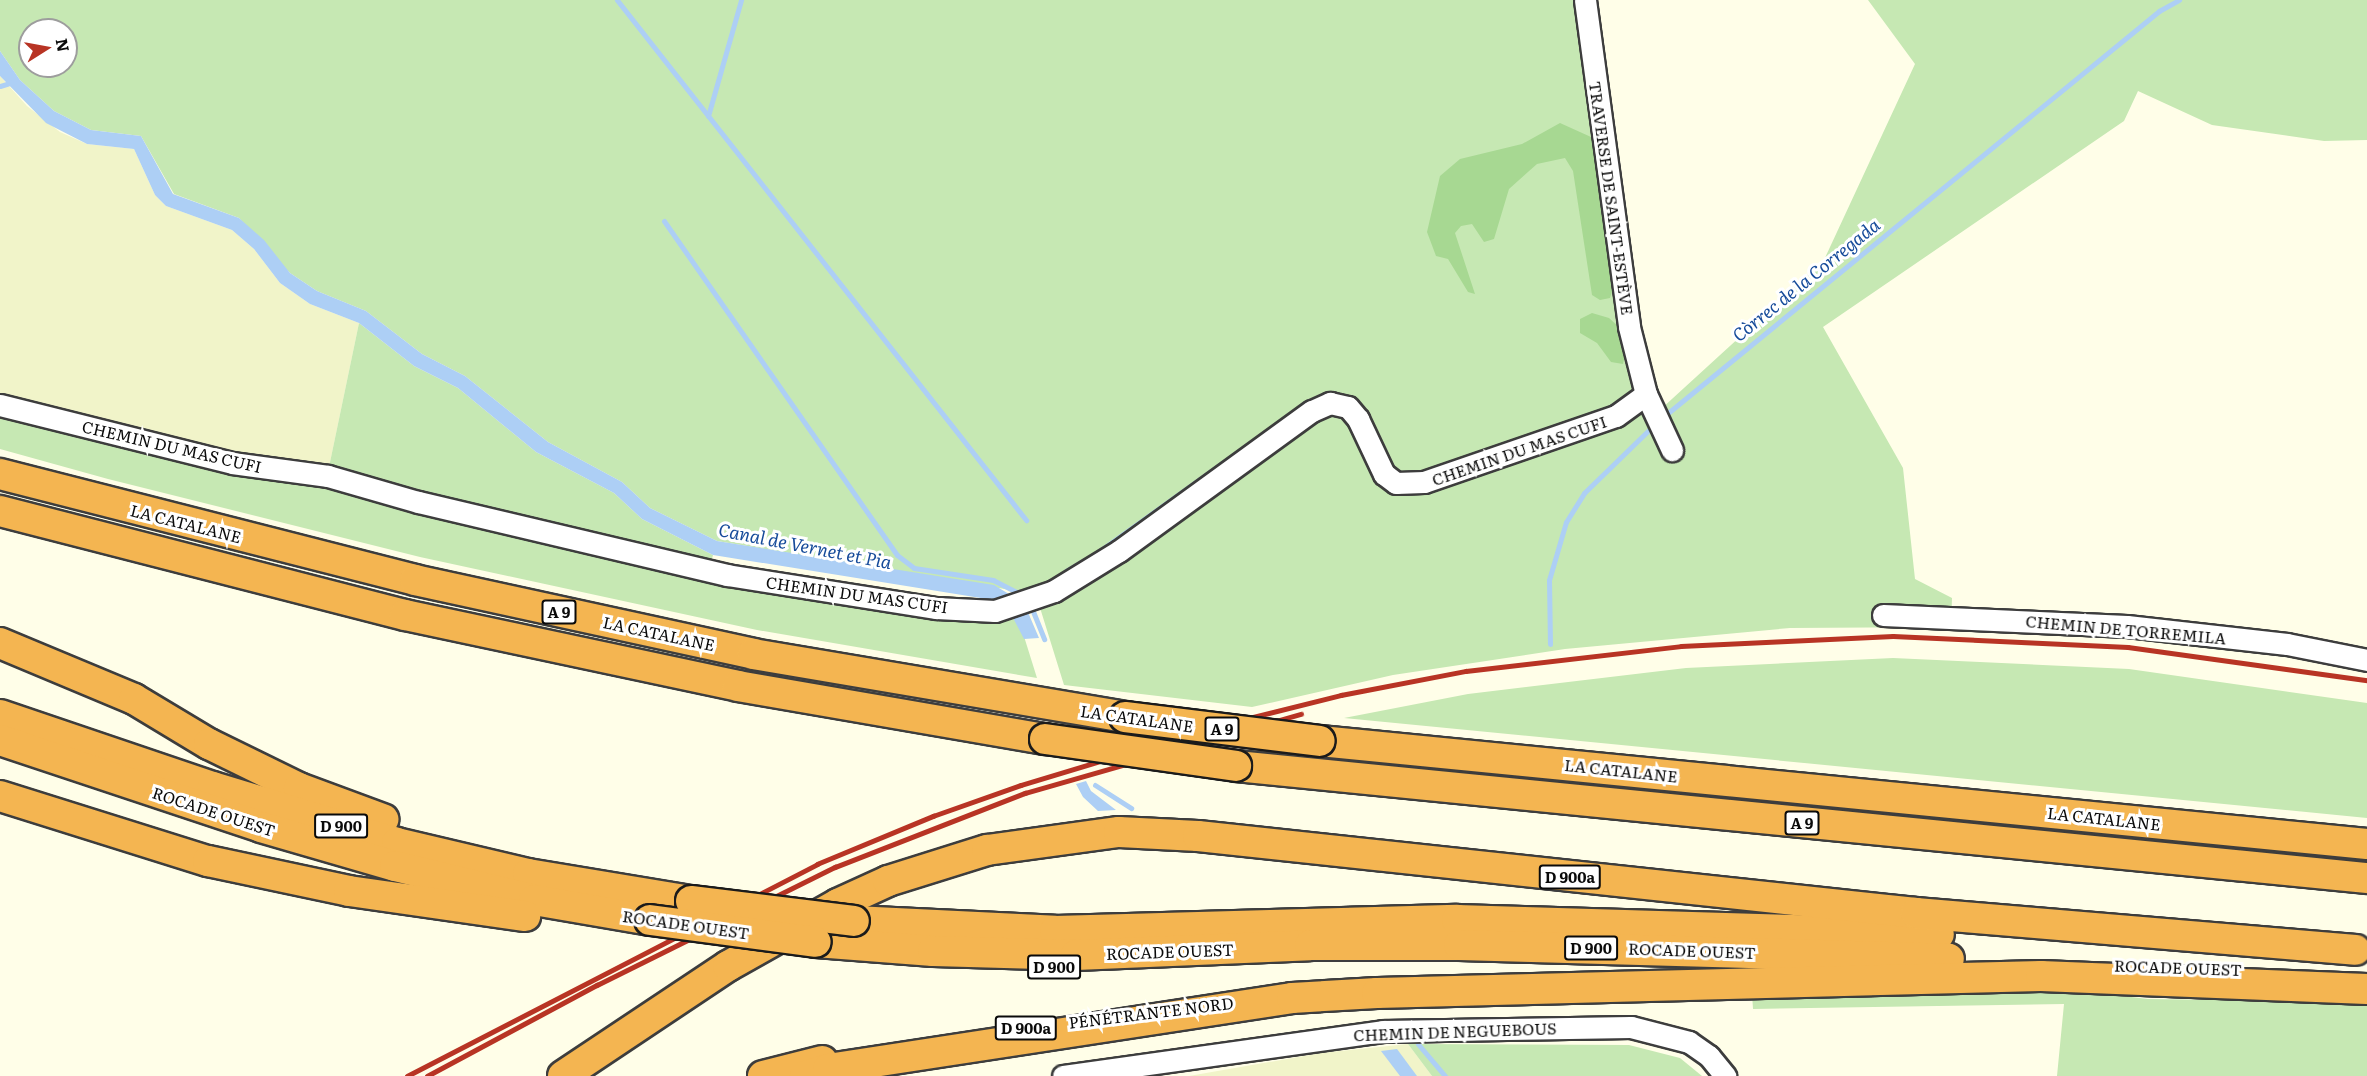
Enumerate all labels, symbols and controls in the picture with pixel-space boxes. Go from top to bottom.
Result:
north arrow [18,18,78,78]
text: N [51,36,77,54]
street label: TRAVERSE DE SAINT-ESTÈVE [1586,80,1638,316]
water label: Còrrec de la Corregada [1728,214,1884,346]
street label: CHEMIN DU MAS CUFI [1429,411,1609,489]
street label: CHEMIN DU MAS CUFI [80,416,264,476]
street label: LA CATALANE [129,500,243,546]
water label: Canal de Vernet et Pia [717,519,893,573]
street label: CHEMIN DU MAS CUFI [765,572,949,616]
road number: A 9 [541,600,577,624]
street label: CHEMIN DE TORREMILA [2025,611,2227,647]
street label: LA CATALANE [601,612,717,654]
street label: LA CATALANE [1079,701,1195,735]
road number: A 9 [1204,717,1240,741]
street label: LA CATALANE [1563,755,1679,785]
street label: ROCADE OUEST [150,782,278,840]
street label: LA CATALANE [2046,803,2162,833]
road number: A 9 [1784,811,1820,835]
road number: D 900 [314,814,368,838]
road number: D 900a [1538,865,1602,889]
street label: ROCADE OUEST [621,906,751,942]
road number: D 900 [1564,936,1618,960]
street label: ROCADE OUEST [1628,938,1756,962]
street label: ROCADE OUEST [1106,939,1234,963]
road number: D 900 [1027,955,1081,979]
street label: ROCADE OUEST [2114,955,2242,979]
street label: PÉNÉTRANTE NORD [1068,992,1234,1032]
road number: D 900a [994,1016,1058,1040]
street label: CHEMIN DE NEGUEBOUS [1353,1018,1557,1044]

